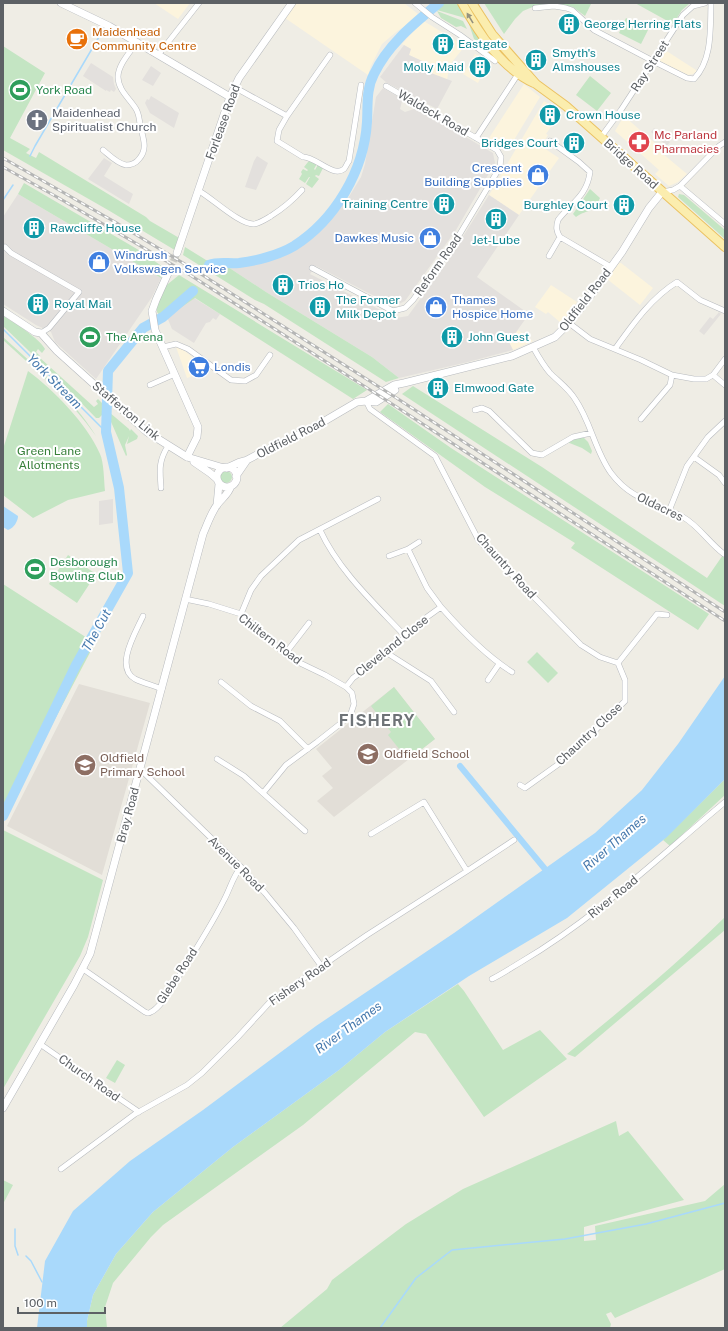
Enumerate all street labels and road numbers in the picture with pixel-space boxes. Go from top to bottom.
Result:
street label: Ray Street [628,37,672,94]
street label: Forlease Road [203,82,243,162]
street label: Waldeck Road [395,87,471,139]
street label: Bridge Road [601,136,661,192]
street label: Reform Road [412,231,464,299]
street label: Oldfield Road [556,266,614,334]
street label: Stafferton Link [89,379,163,444]
street label: Oldfield Road [254,415,328,461]
street label: Oldacres [635,490,685,524]
street label: Chauntry Road [473,531,539,601]
street label: Chiltern Road [236,611,304,667]
street label: Cleveland Close [353,612,431,680]
street label: Chauntry Close [553,700,625,768]
street label: Bray Road [114,786,142,844]
street label: Avenue Road [205,833,267,895]
street label: River Road [585,873,641,921]
street label: Glebe Road [154,945,200,1007]
street label: Fishery Road [266,955,334,1009]
street label: Church Road [56,1052,122,1104]

